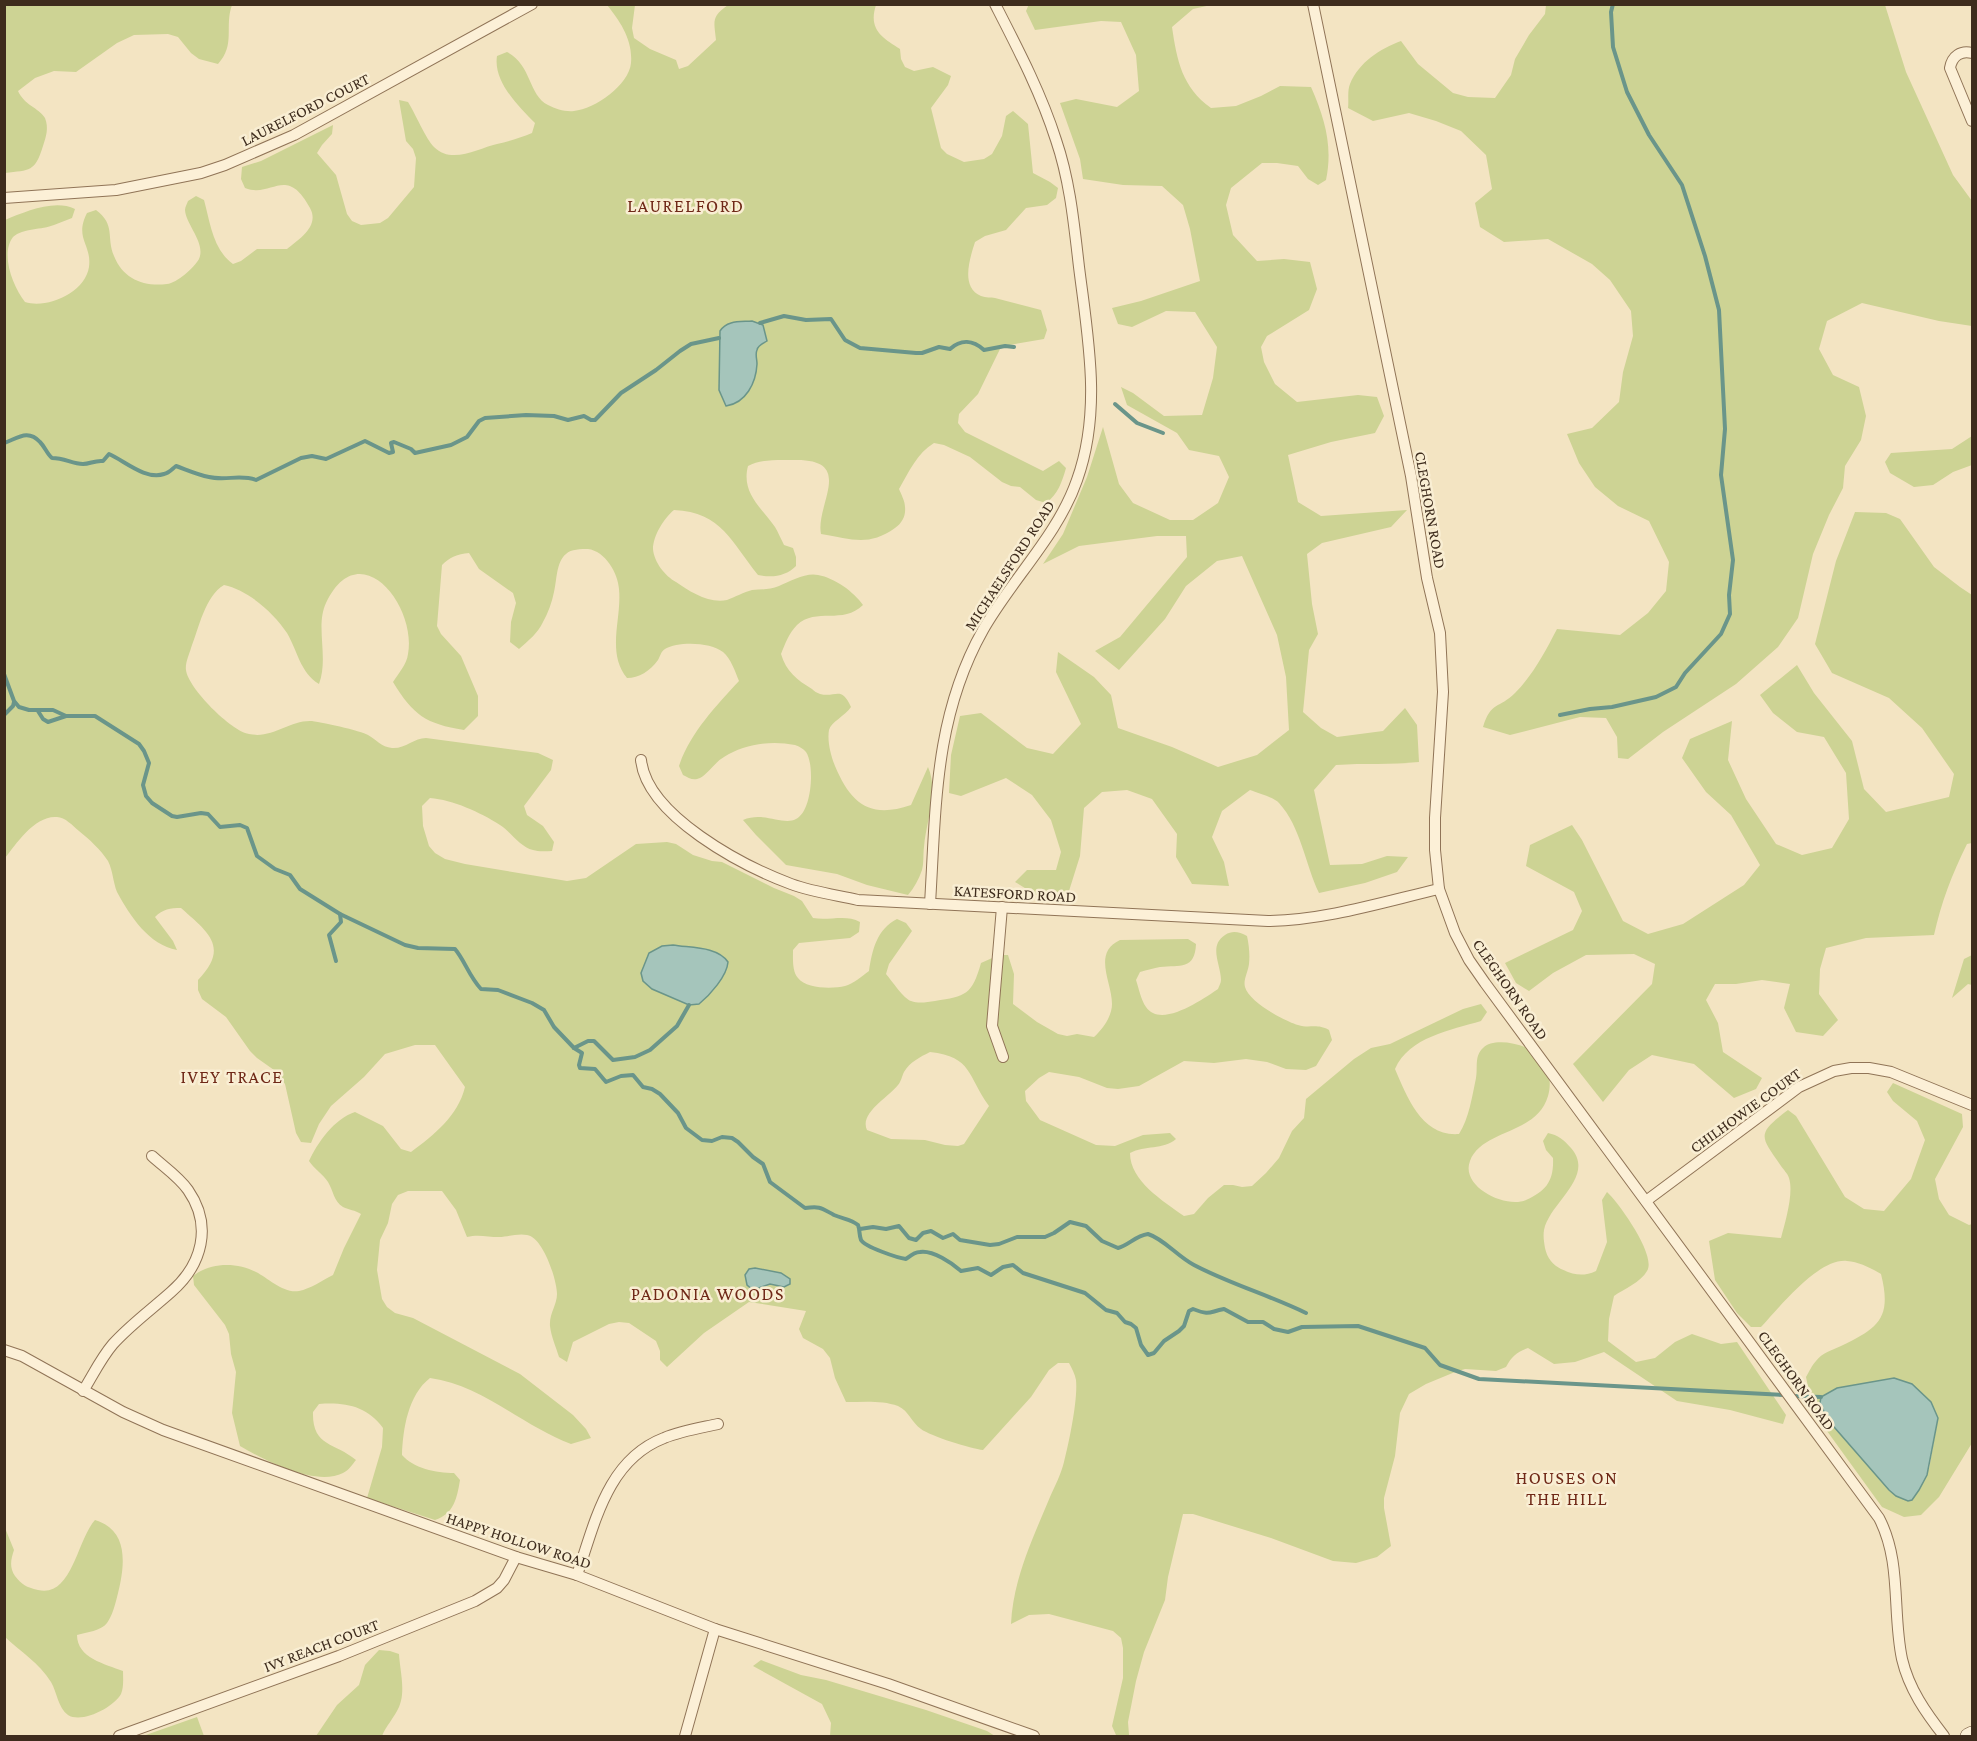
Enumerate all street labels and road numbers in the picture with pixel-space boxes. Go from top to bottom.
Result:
street label: LAURELFORD COURT [238,70,372,149]
street label: CLEGHORN ROAD [1412,450,1449,570]
street label: MICHAELSFORD ROAD [961,497,1058,633]
street label: KATESFORD ROAD [953,882,1077,905]
street label: CLEGHORN ROAD [1470,936,1552,1043]
street label: CHILHOWIE COURT [1687,1064,1804,1156]
street label: CLEGHORN ROAD [1755,1327,1838,1433]
street label: HAPPY HOLLOW ROAD [444,1509,593,1572]
street label: IVY REACH COURT [261,1616,381,1675]

